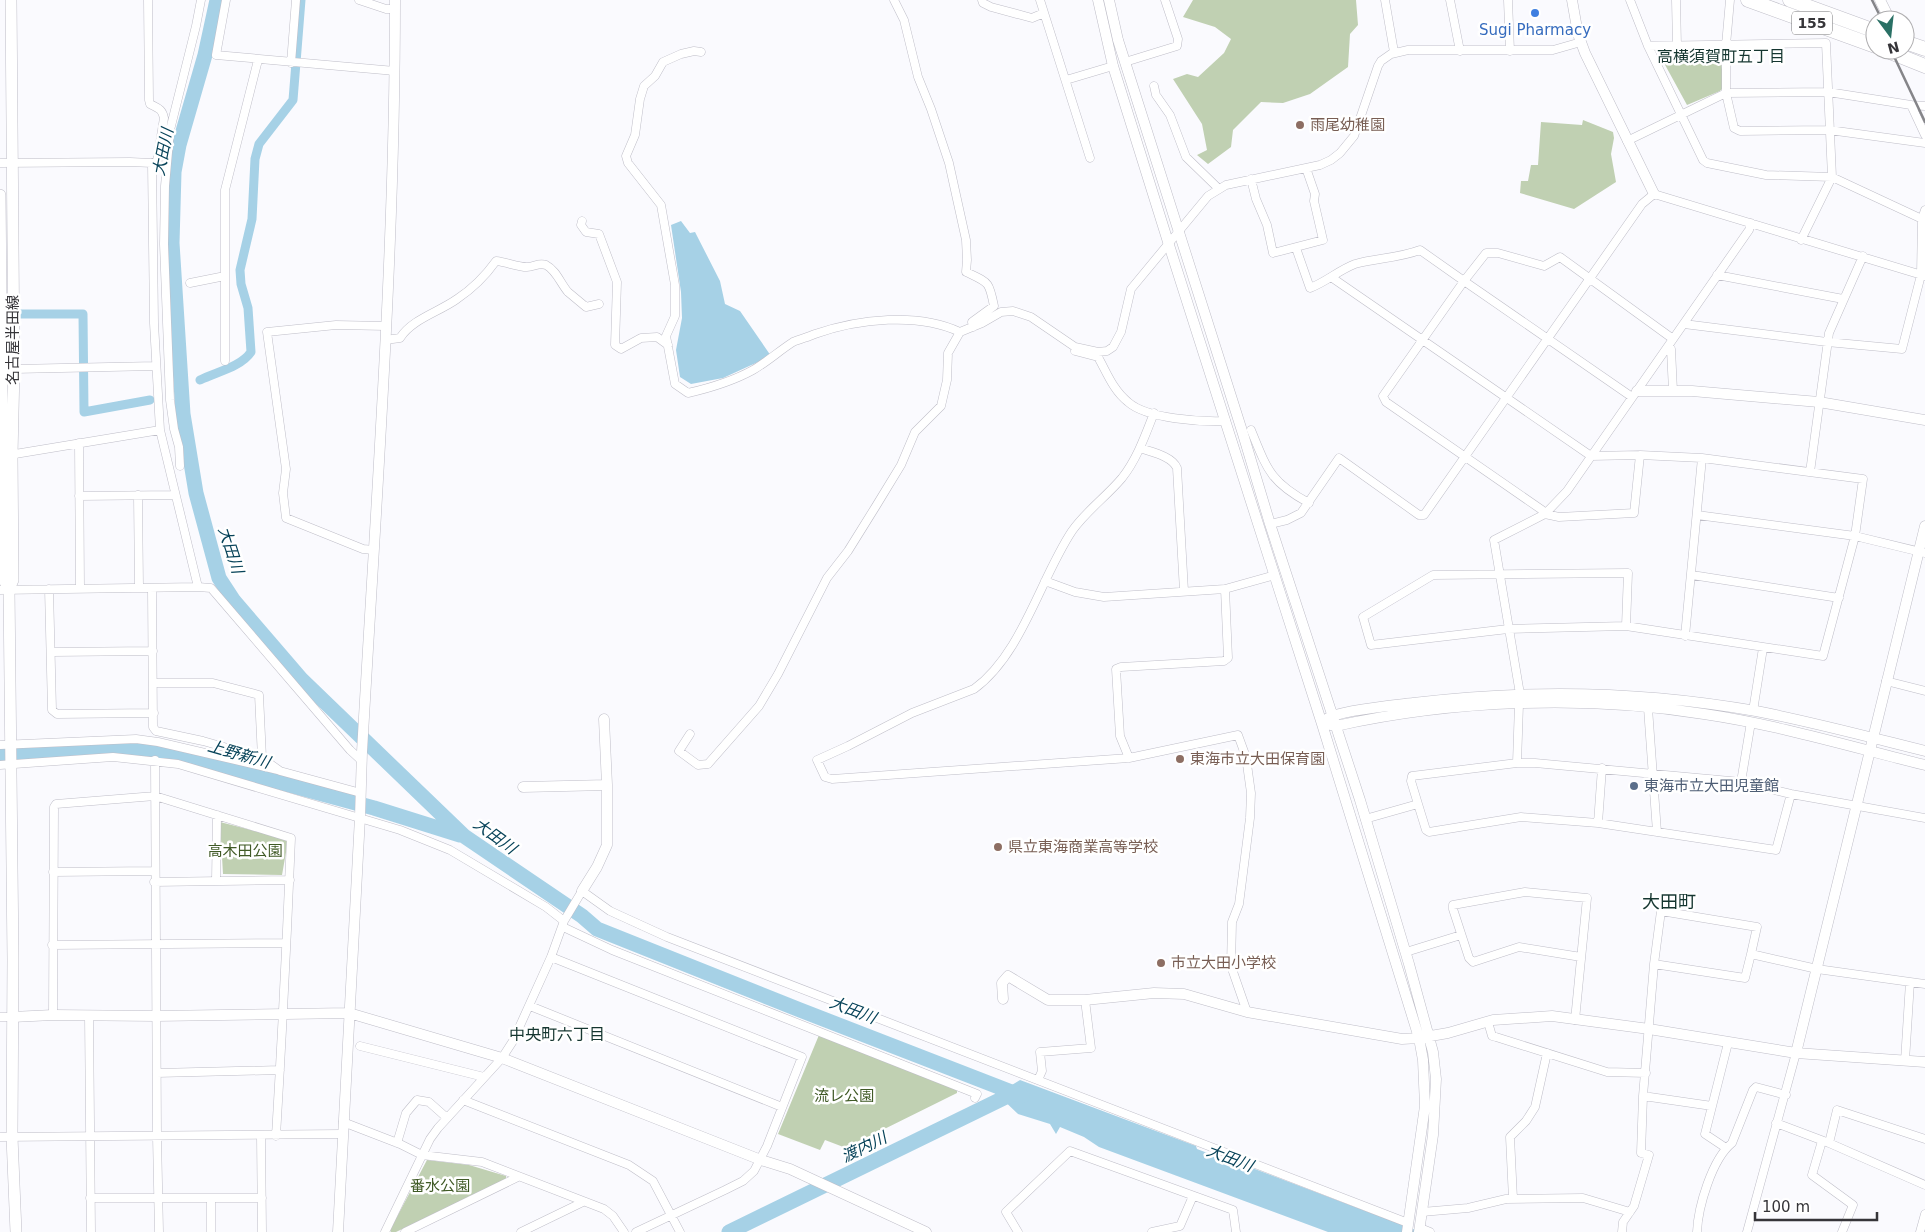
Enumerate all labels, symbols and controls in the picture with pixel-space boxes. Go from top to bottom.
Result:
marker: Sugi Pharmacy [1529,7,1541,19]
north arrow [1865,10,1915,60]
road number: 155 [1792,12,1832,34]
place label: Sugi Pharmacy [1479,21,1591,39]
text: N [1886,38,1901,57]
district label: 高横須賀町五丁目 [1657,47,1785,66]
place label: 雨尾幼稚園 [1310,116,1385,134]
marker: 雨尾幼稚園 [1294,119,1306,131]
water label: 大田川 [149,125,177,177]
street label: 名古屋半田線 [4,295,22,385]
water label: 大田川 [215,524,248,578]
water label: 上野新川 [206,736,274,773]
place label: 東海市立大田保育園 [1190,750,1325,768]
marker: 東海市立大田保育園 [1174,753,1186,765]
place label: 東海市立大田児童館 [1644,777,1779,795]
marker: 東海市立大田児童館 [1628,780,1640,792]
water label: 大田川 [470,814,522,859]
place label: 県立東海商業高等学校 [1008,838,1158,856]
marker: 県立東海商業高等学校 [992,841,1004,853]
park label: 高木田公園 [207,842,283,860]
district label: 大田町 [1642,891,1696,912]
place label: 市立大田小学校 [1171,954,1276,972]
marker: 市立大田小学校 [1155,957,1167,969]
water label: 大田川 [827,993,881,1028]
district label: 中央町六丁目 [509,1025,605,1044]
park label: 流レ公園 [814,1087,874,1105]
water label: 渡内川 [838,1127,892,1166]
water label: 大田川 [1204,1141,1258,1176]
park label: 番水公園 [410,1177,470,1195]
scale bar [1755,1190,1878,1222]
text: 100 m [1762,1198,1810,1216]

